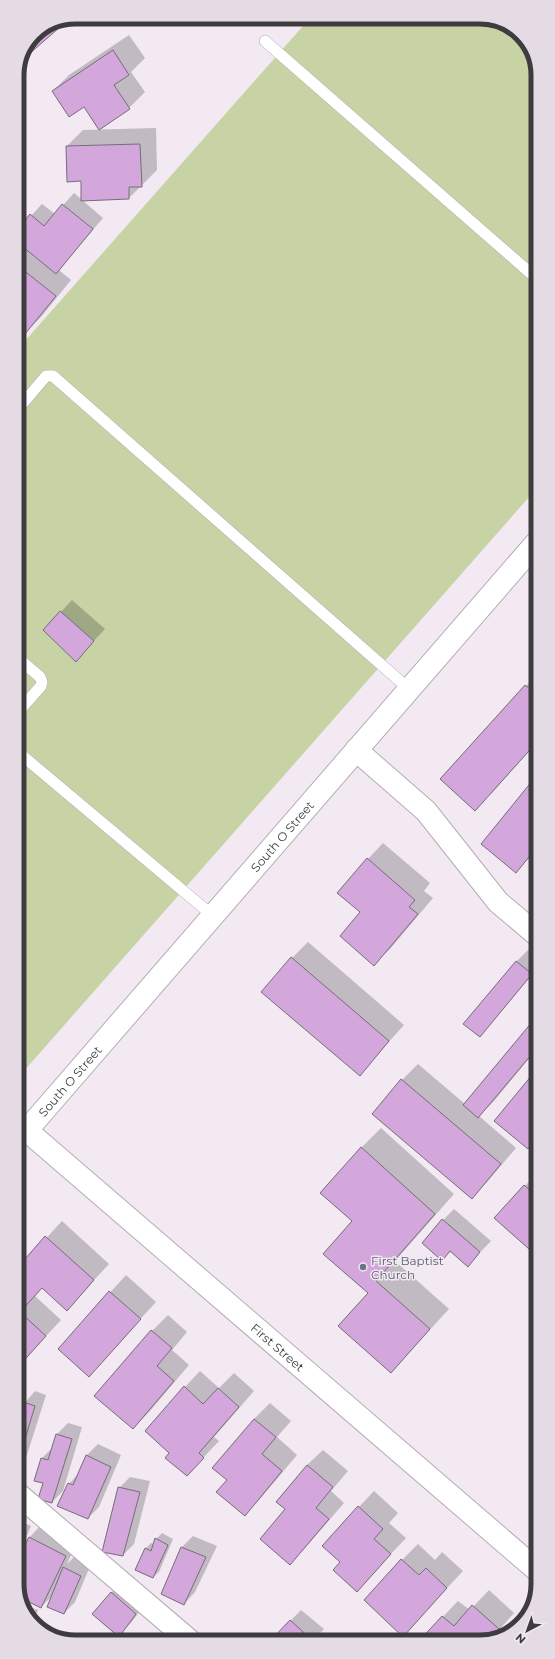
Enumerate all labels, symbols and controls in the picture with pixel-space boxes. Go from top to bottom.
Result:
street label: South O Street [247,798,317,875]
street label: South O Street [35,1042,104,1119]
place label: First Baptist Church [371,1253,444,1282]
marker: First Baptist Church [358,1262,368,1272]
street label: First Street [248,1320,308,1374]
north arrow [507,1611,547,1651]
text: N [512,1630,528,1647]

